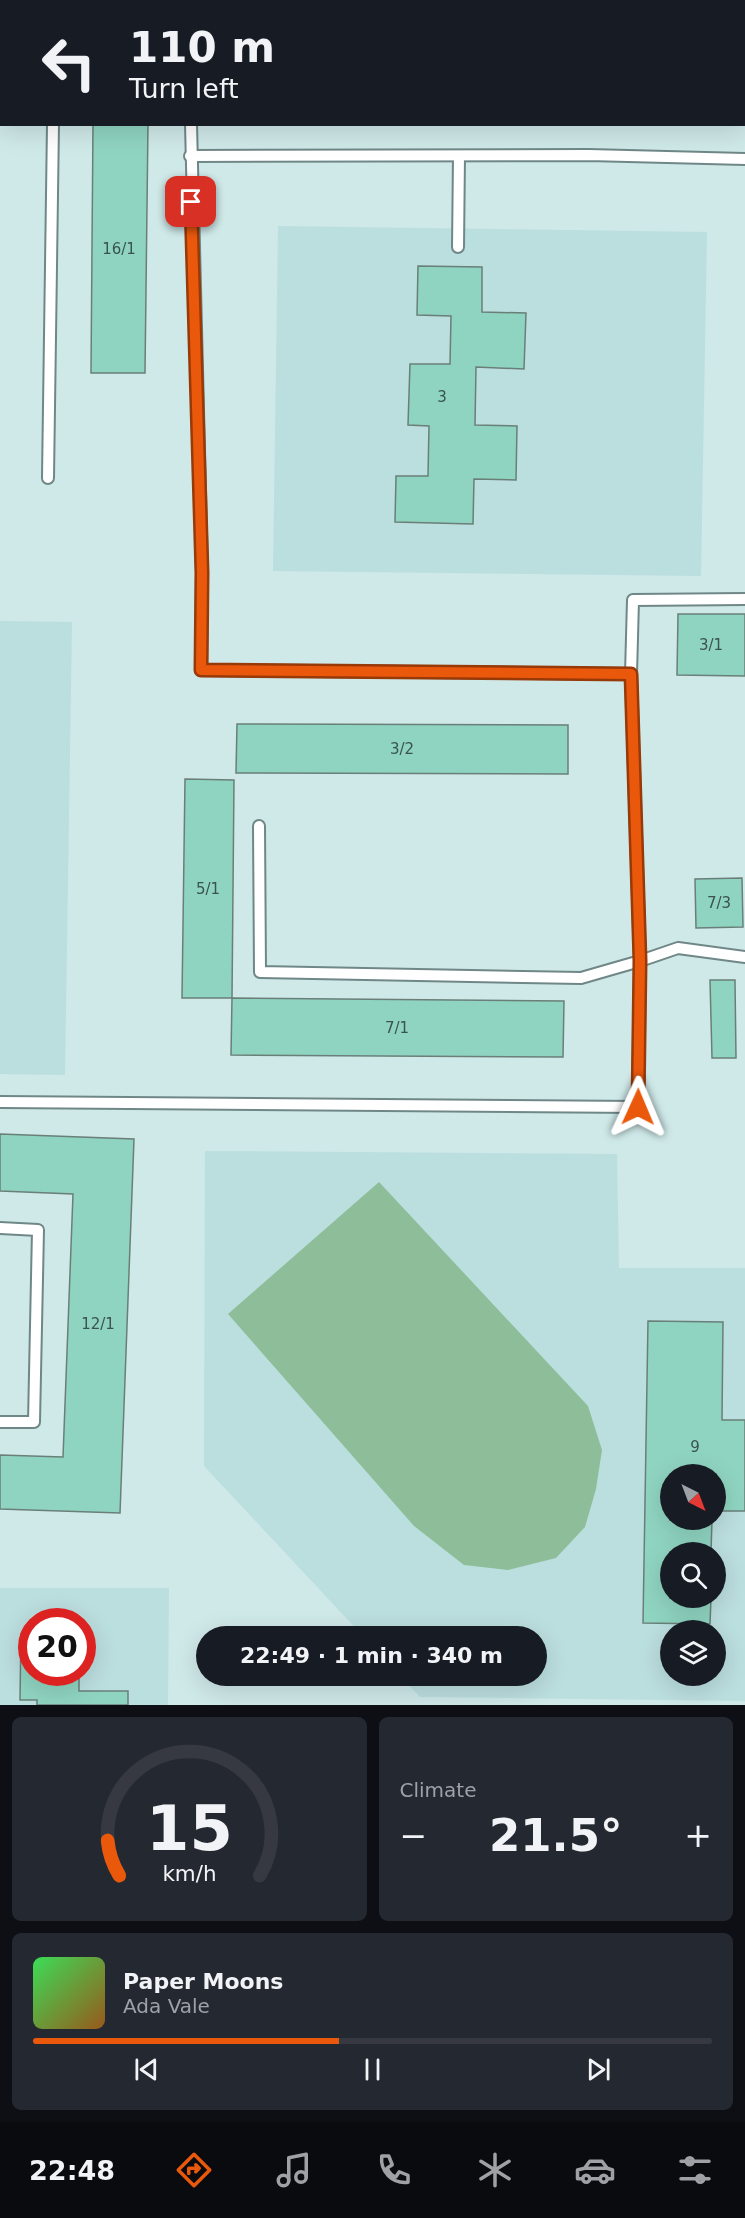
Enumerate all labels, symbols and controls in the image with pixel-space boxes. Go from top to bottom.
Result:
text: 110 m [129,23,275,72]
icon: left [30,24,108,102]
text: Turn left [129,73,239,104]
pin [165,176,216,227]
icon: arrive [174,185,207,218]
house number: 16/1 [102,240,136,258]
house number: 3 [437,388,447,406]
house number: 3/1 [699,636,723,654]
house number: 3/2 [390,740,414,758]
house number: 5/1 [196,880,220,898]
house number: 7/3 [707,894,731,912]
house number: 7/1 [385,1019,409,1037]
position arrow [606,1075,670,1139]
house number: 12/1 [81,1315,115,1333]
house number: 9 [690,1438,700,1456]
north arrow [660,1464,726,1530]
map controls [660,1464,726,1686]
button: search [660,1542,726,1608]
speed limit sign: 20 [18,1608,96,1686]
button: layers [660,1620,726,1686]
text: 22:49 · 1 min · 340 m [240,1643,503,1668]
text: Climate [400,1778,476,1802]
text: 15 [146,1792,233,1865]
text: 21.5° [489,1809,623,1862]
text: − [400,1816,427,1855]
text: + [684,1816,712,1855]
text: km/h [162,1861,216,1886]
text: Paper Moons [123,1969,283,1994]
text: Ada Vale [123,1994,210,2018]
icon: previous [130,2053,163,2086]
icon: pause [356,2053,389,2086]
icon: next [582,2053,615,2086]
icon: directions [173,2149,215,2191]
icon: music [273,2149,315,2191]
icon: phone [373,2149,415,2191]
icon: climate [474,2149,516,2191]
icon: car [574,2149,616,2191]
icon: filters [674,2149,716,2191]
text: 22:48 [29,2155,115,2186]

